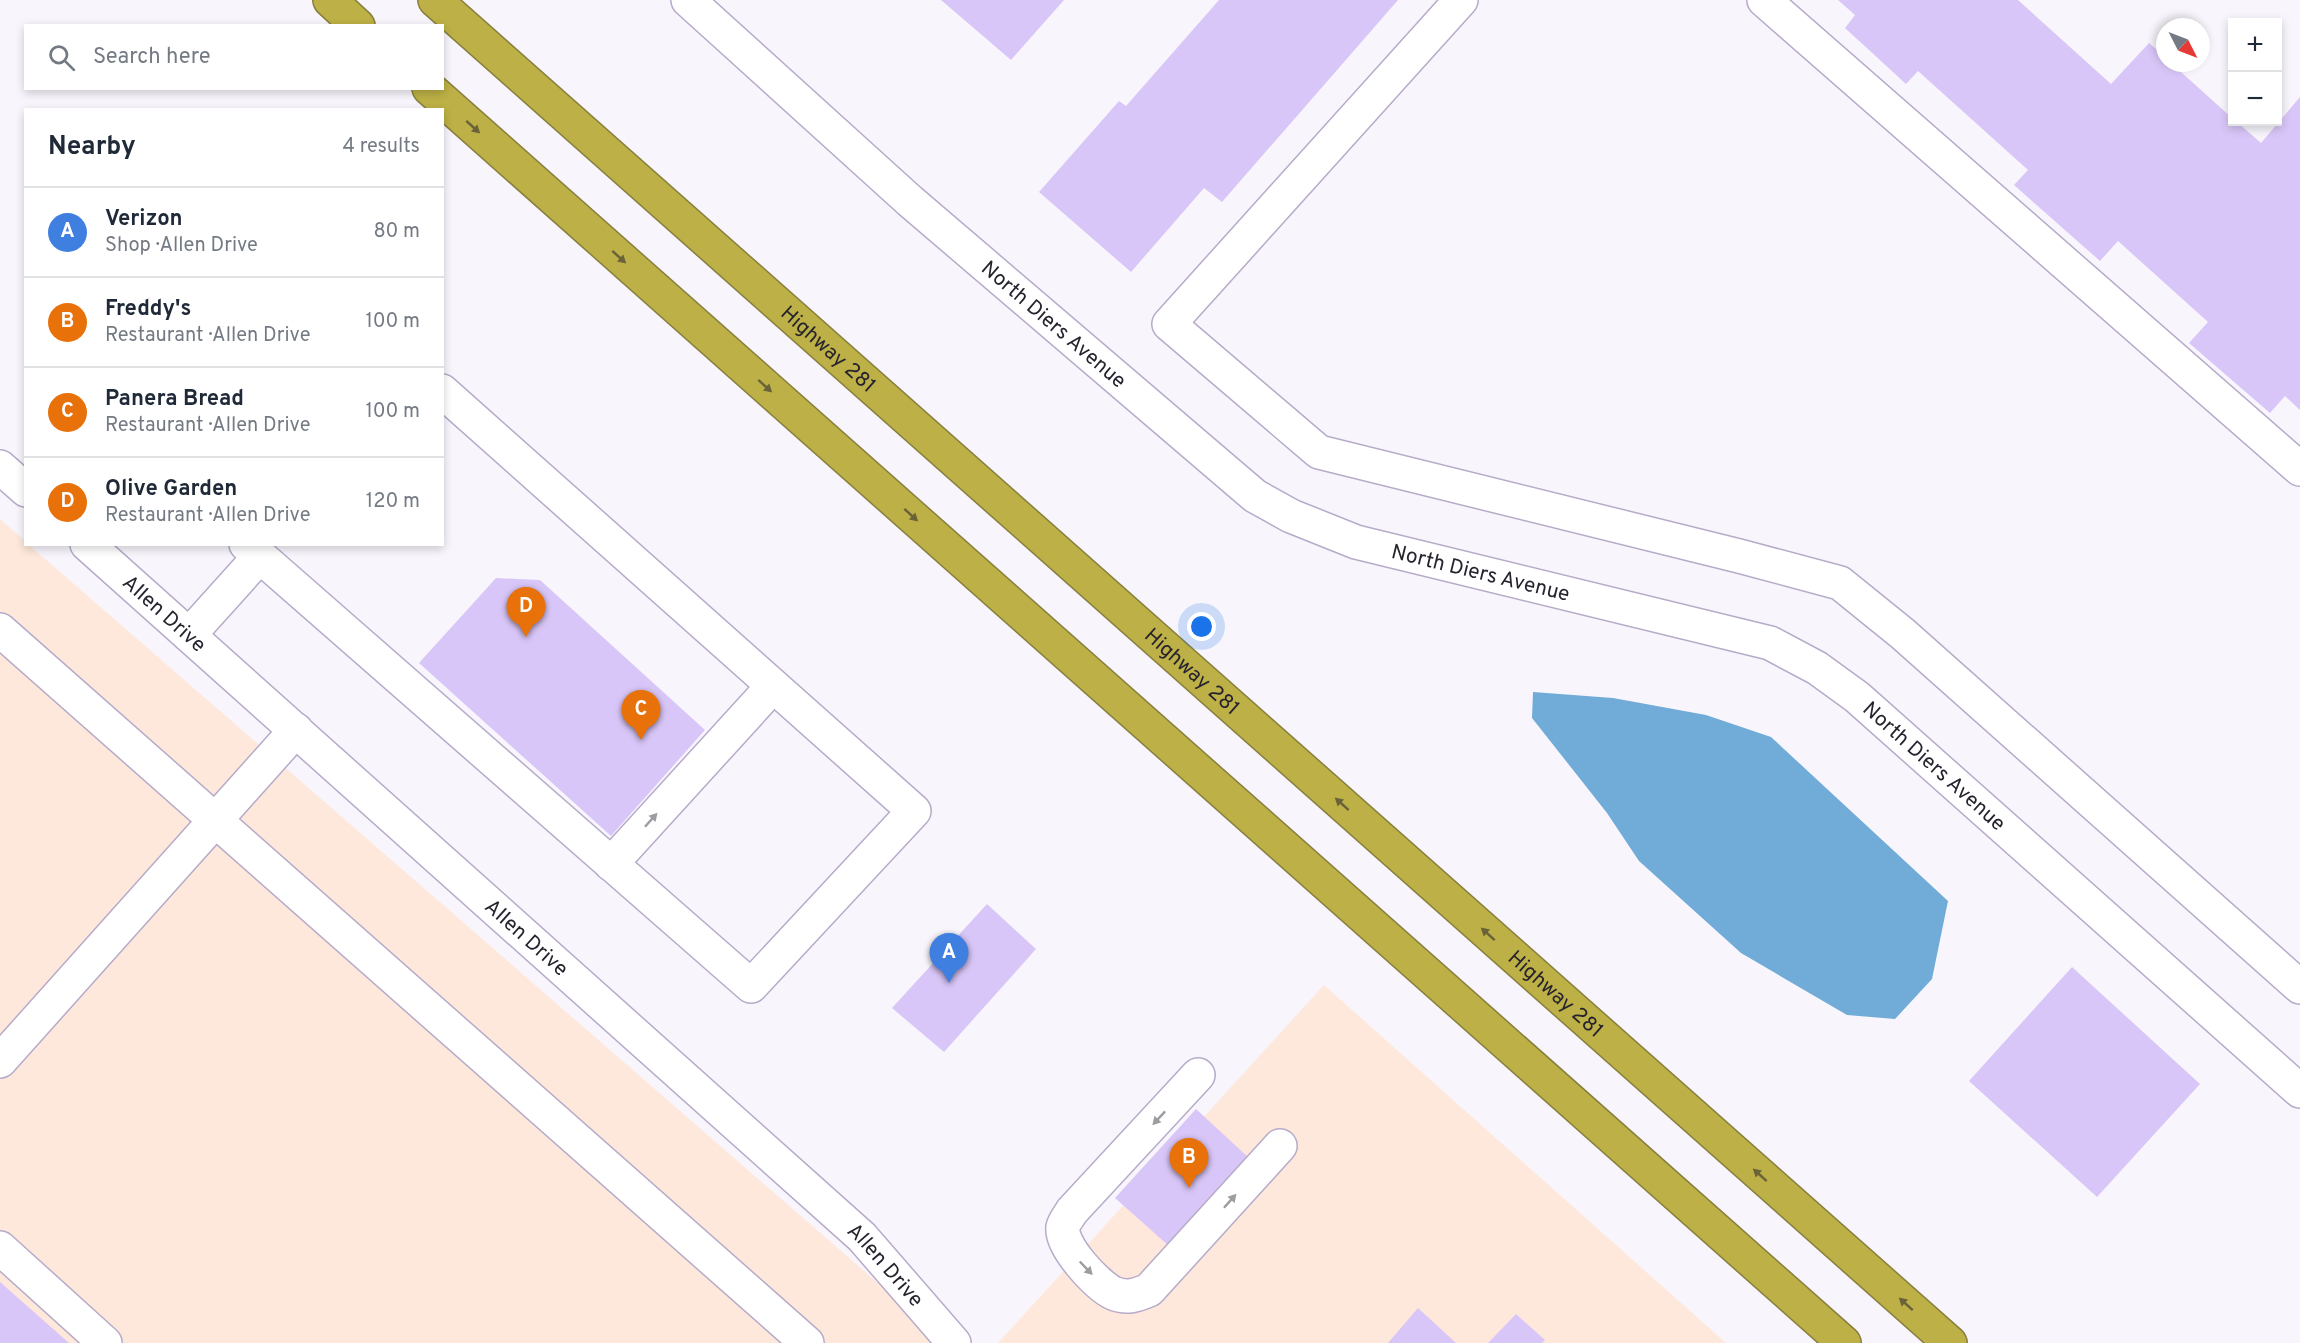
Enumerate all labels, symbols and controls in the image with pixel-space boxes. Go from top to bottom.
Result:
north arrow [2156,18,2210,72]
map controls [2228,18,2282,126]
button: + [2228,18,2282,72]
search box [24,24,444,90]
icon: search [45,41,78,74]
text: Search here [93,44,211,71]
button: − [2228,72,2282,126]
one-way arrow [465,120,480,133]
text: Nearby [48,131,136,164]
text: 4 results [343,134,420,160]
text: Verizon [105,206,183,233]
text: A [60,219,75,245]
text: 80 m [374,219,420,245]
text: Shop · Allen Drive [105,233,258,259]
one-way arrow [611,250,626,263]
street label: North Diers Avenue [975,256,1131,395]
text: Freddy's [105,296,191,323]
street label: Highway 281 [774,301,881,400]
text: B [61,309,74,335]
text: 100 m [365,309,420,335]
text: Restaurant · Allen Drive [105,323,310,349]
one-way arrow [757,379,772,392]
text: Panera Bread [105,386,244,413]
text: C [61,399,74,425]
text: 100 m [365,399,420,425]
text: Restaurant · Allen Drive [105,413,310,439]
text: Olive Garden [105,476,237,503]
text: D [60,489,75,515]
text: 120 m [366,489,420,515]
text: Restaurant · Allen Drive [105,503,310,529]
one-way arrow [903,508,918,521]
street label: North Diers Avenue [1388,539,1572,609]
street label: Allen Drive [116,570,211,659]
pin: D [506,588,546,637]
your location [1187,612,1216,641]
street label: Highway 281 [1138,623,1245,722]
pin: C [622,690,660,740]
street label: North Diers Avenue [1856,696,2011,838]
one-way arrow [1335,797,1350,811]
one-way arrow [644,813,658,828]
street label: Allen Drive [478,894,573,983]
one-way arrow [1481,927,1496,941]
pin: A [930,934,968,983]
street label: Highway 281 [1502,945,1608,1044]
one-way arrow [1152,1110,1166,1124]
pin: B [1170,1138,1208,1188]
one-way arrow [1753,1169,1768,1182]
one-way arrow [1223,1194,1236,1209]
street label: Allen Drive [841,1218,929,1313]
one-way arrow [1079,1261,1093,1276]
one-way arrow [1899,1298,1914,1311]

